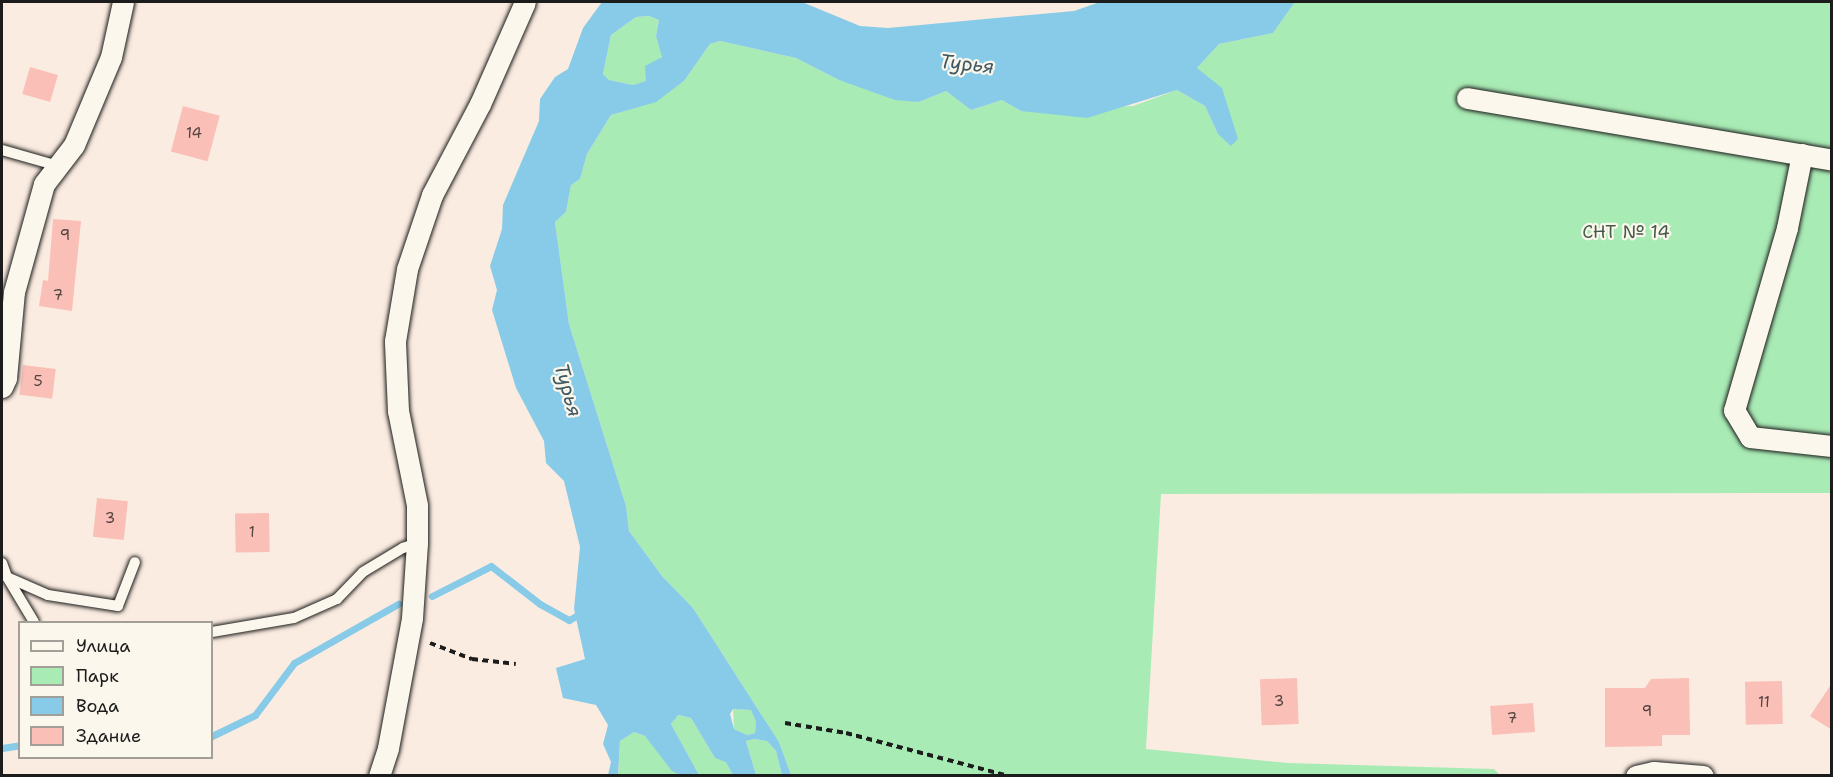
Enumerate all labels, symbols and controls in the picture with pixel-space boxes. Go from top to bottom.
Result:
water label: Турья [939,49,995,79]
house number: 14 [186,125,202,143]
park label: СНТ № 14 [1582,221,1670,243]
house number: 9 [60,227,70,245]
house number: 7 [53,287,63,305]
water label: Турья [549,361,587,419]
house number: 5 [33,373,43,391]
house number: 3 [105,510,115,528]
house number: 1 [249,524,255,542]
legend [18,621,213,759]
text: Улица [76,634,130,658]
text: Парк [76,664,119,688]
house number: 3 [1274,693,1284,711]
text: Вода [76,694,119,718]
house number: 11 [1758,694,1770,712]
house number: 9 [1642,703,1652,721]
house number: 7 [1507,710,1517,728]
text: Здание [76,724,141,748]

